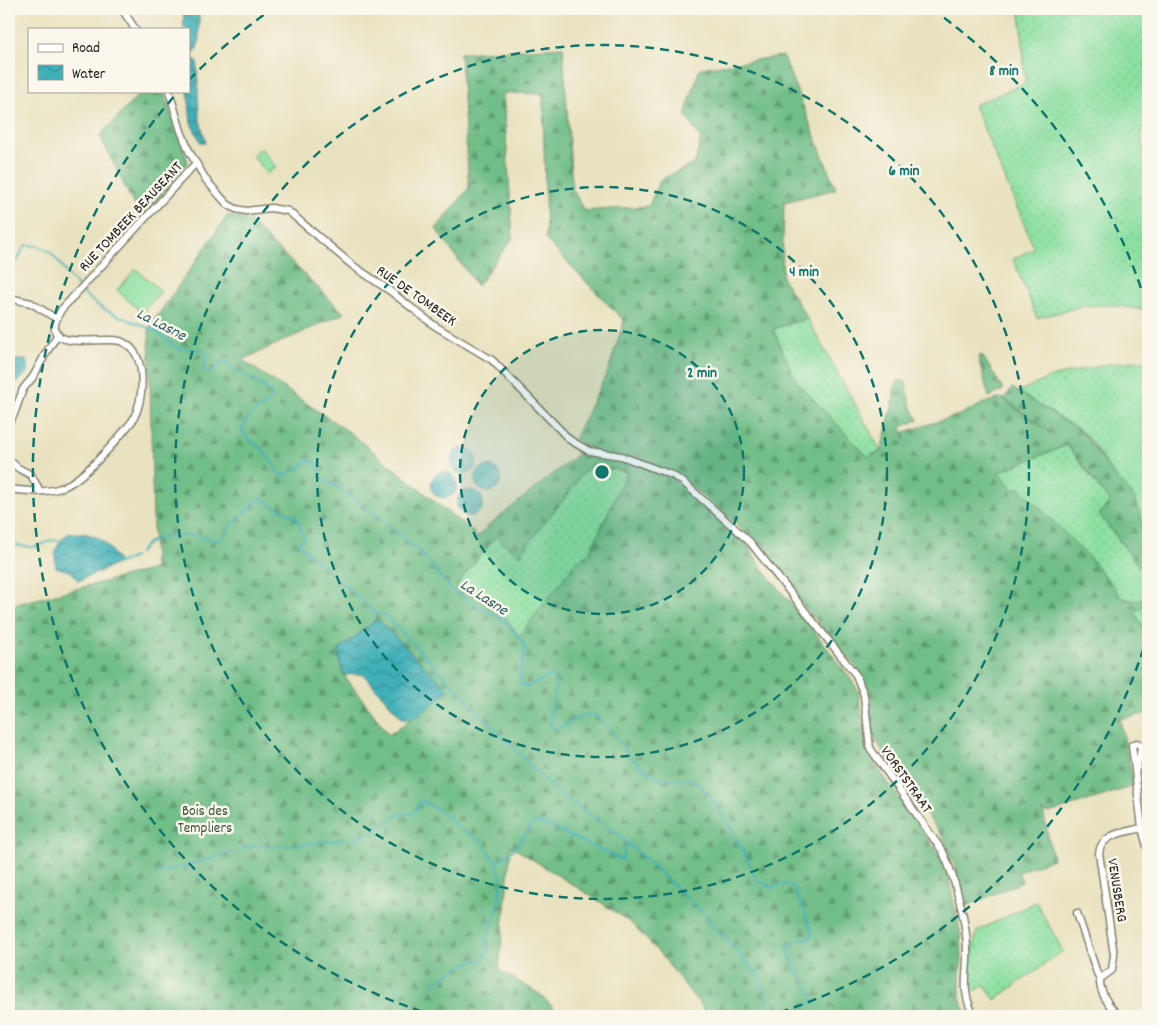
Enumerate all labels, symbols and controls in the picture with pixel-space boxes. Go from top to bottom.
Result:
legend [28,28,190,92]
text: Road [72,38,100,60]
text: 8 min [989,61,1019,83]
text: Water [72,64,106,86]
street label: RUE TOMBEEK BEAUSEANT [74,157,188,277]
text: 6 min [889,161,919,183]
street label: RUE DE TOMBEEK [371,261,461,333]
text: 4 min [789,262,819,284]
water label: La Lasne [132,303,191,348]
text: 2 min [687,363,717,385]
centre of rings [593,463,611,481]
water label: La Lasne [455,574,513,623]
street label: VORSTSTRAAT [874,742,937,818]
park label: Bois des Templiers [178,801,232,840]
street label: VENUSBERG [1100,857,1132,924]

